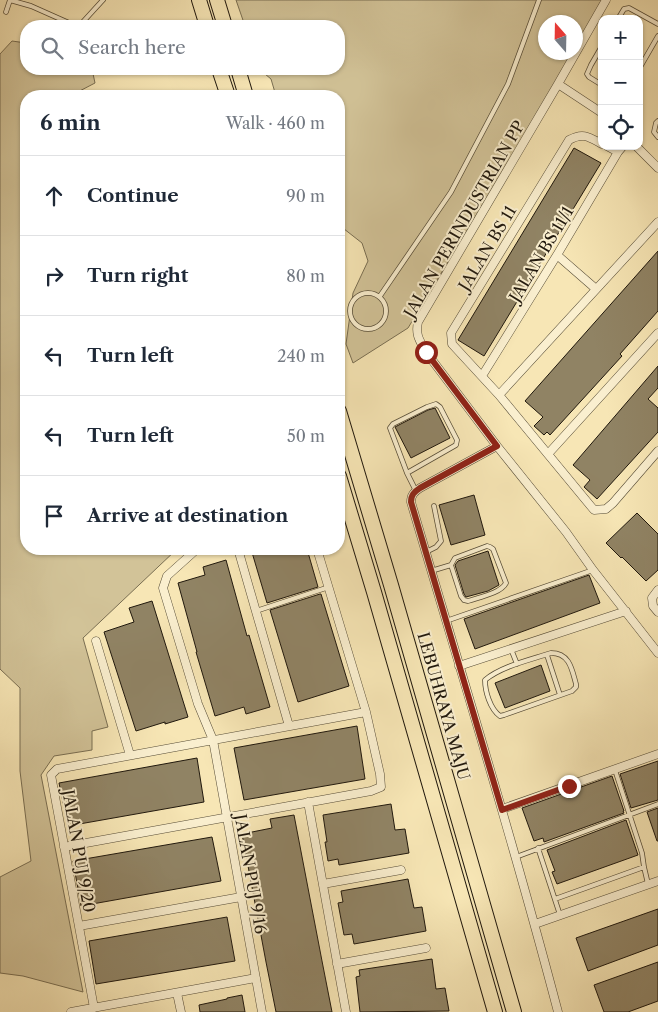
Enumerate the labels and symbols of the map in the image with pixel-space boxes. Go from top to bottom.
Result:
north arrow [538,15,583,60]
street label: JALAN PERINDUSTRIAN PP [398,116,529,324]
street label: JALAN BS 11 [452,202,520,297]
street label: JALAN BS 11/1 [503,202,578,308]
route start [415,341,438,364]
street label: LEBUHRAYA MAJU [413,630,475,782]
route end [558,775,581,798]
street label: JALAN PUJ 9/20 [58,785,100,914]
street label: JALAN PUJ 9/16 [230,810,271,935]

